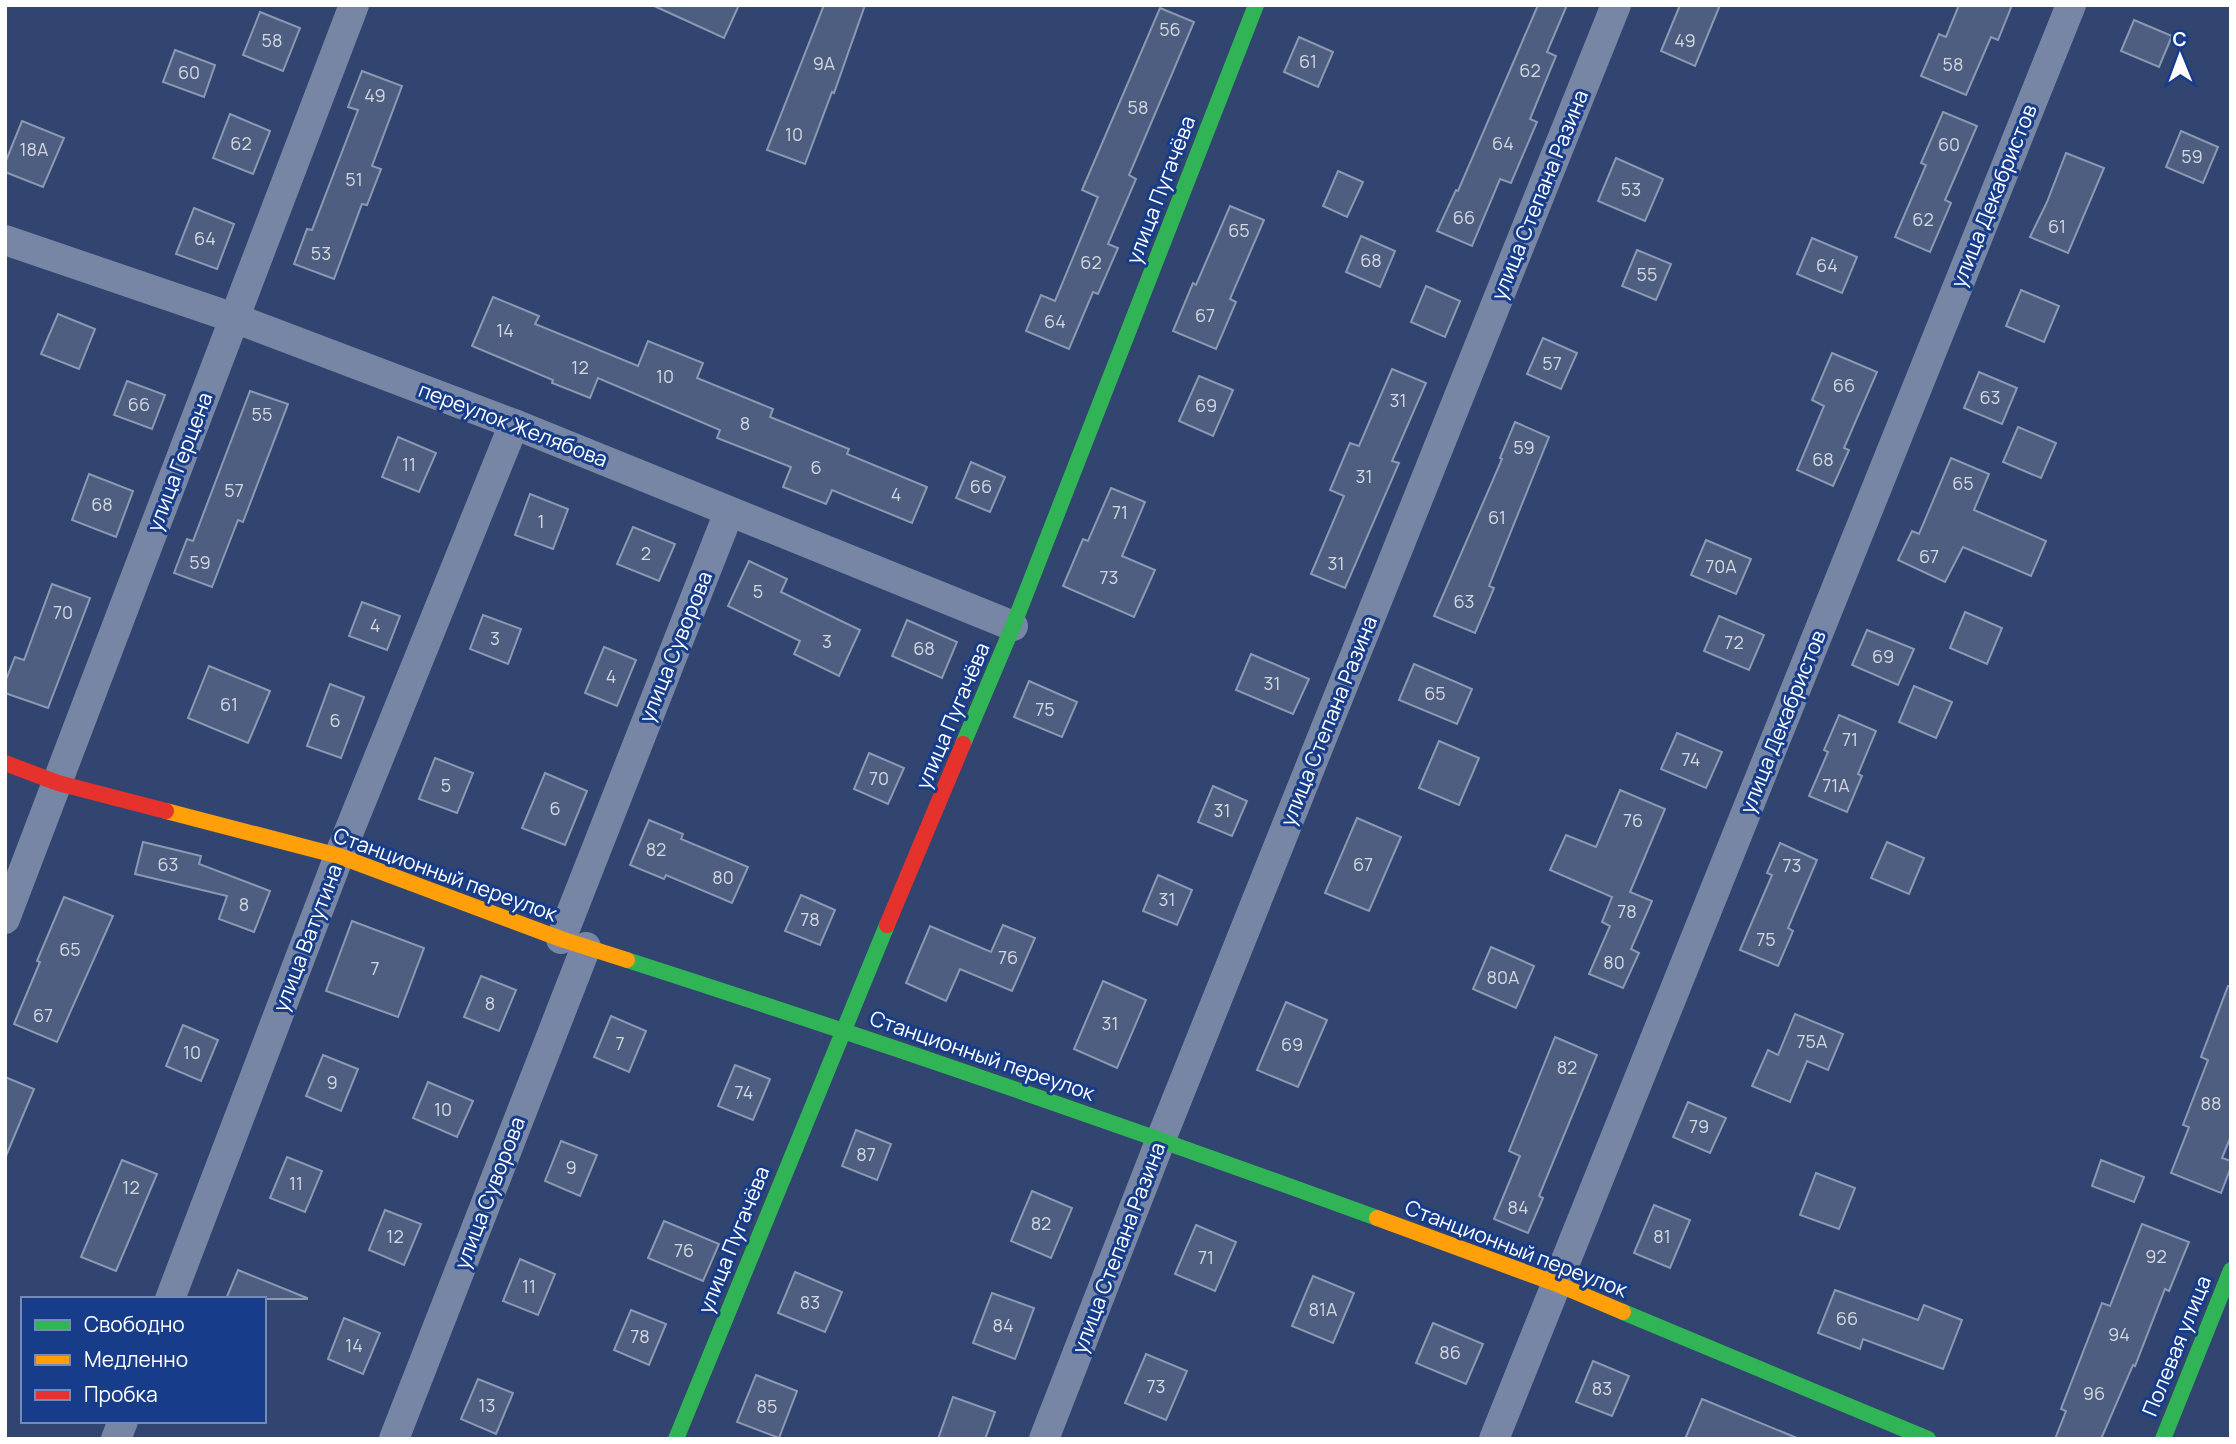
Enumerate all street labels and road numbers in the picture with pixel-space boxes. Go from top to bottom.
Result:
street label: улица Степана Разина [1484,85,1594,304]
street label: улица Декабристов [1943,100,2043,291]
street label: улица Пугачёва [1119,111,1201,268]
street label: переулок Желябова [415,375,612,473]
street label: улица Герцена [140,388,219,535]
street label: улица Суворова [632,567,718,727]
street label: улица Степана Разина [1273,611,1383,830]
street label: улица Декабристов [1732,626,1832,817]
street label: улица Пугачёва [909,638,996,793]
street label: Станционный переулок [330,821,562,928]
street label: улица Ватутина [266,860,348,1016]
street label: Станционный переулок [866,1003,1099,1107]
street label: улица Суворова [447,1112,531,1273]
street label: улица Степана Разина [1065,1138,1171,1357]
street label: улица Пугачёва [691,1162,775,1318]
street label: Станционный переулок [1401,1193,1632,1304]
street label: Полевая улица [2135,1271,2217,1420]

